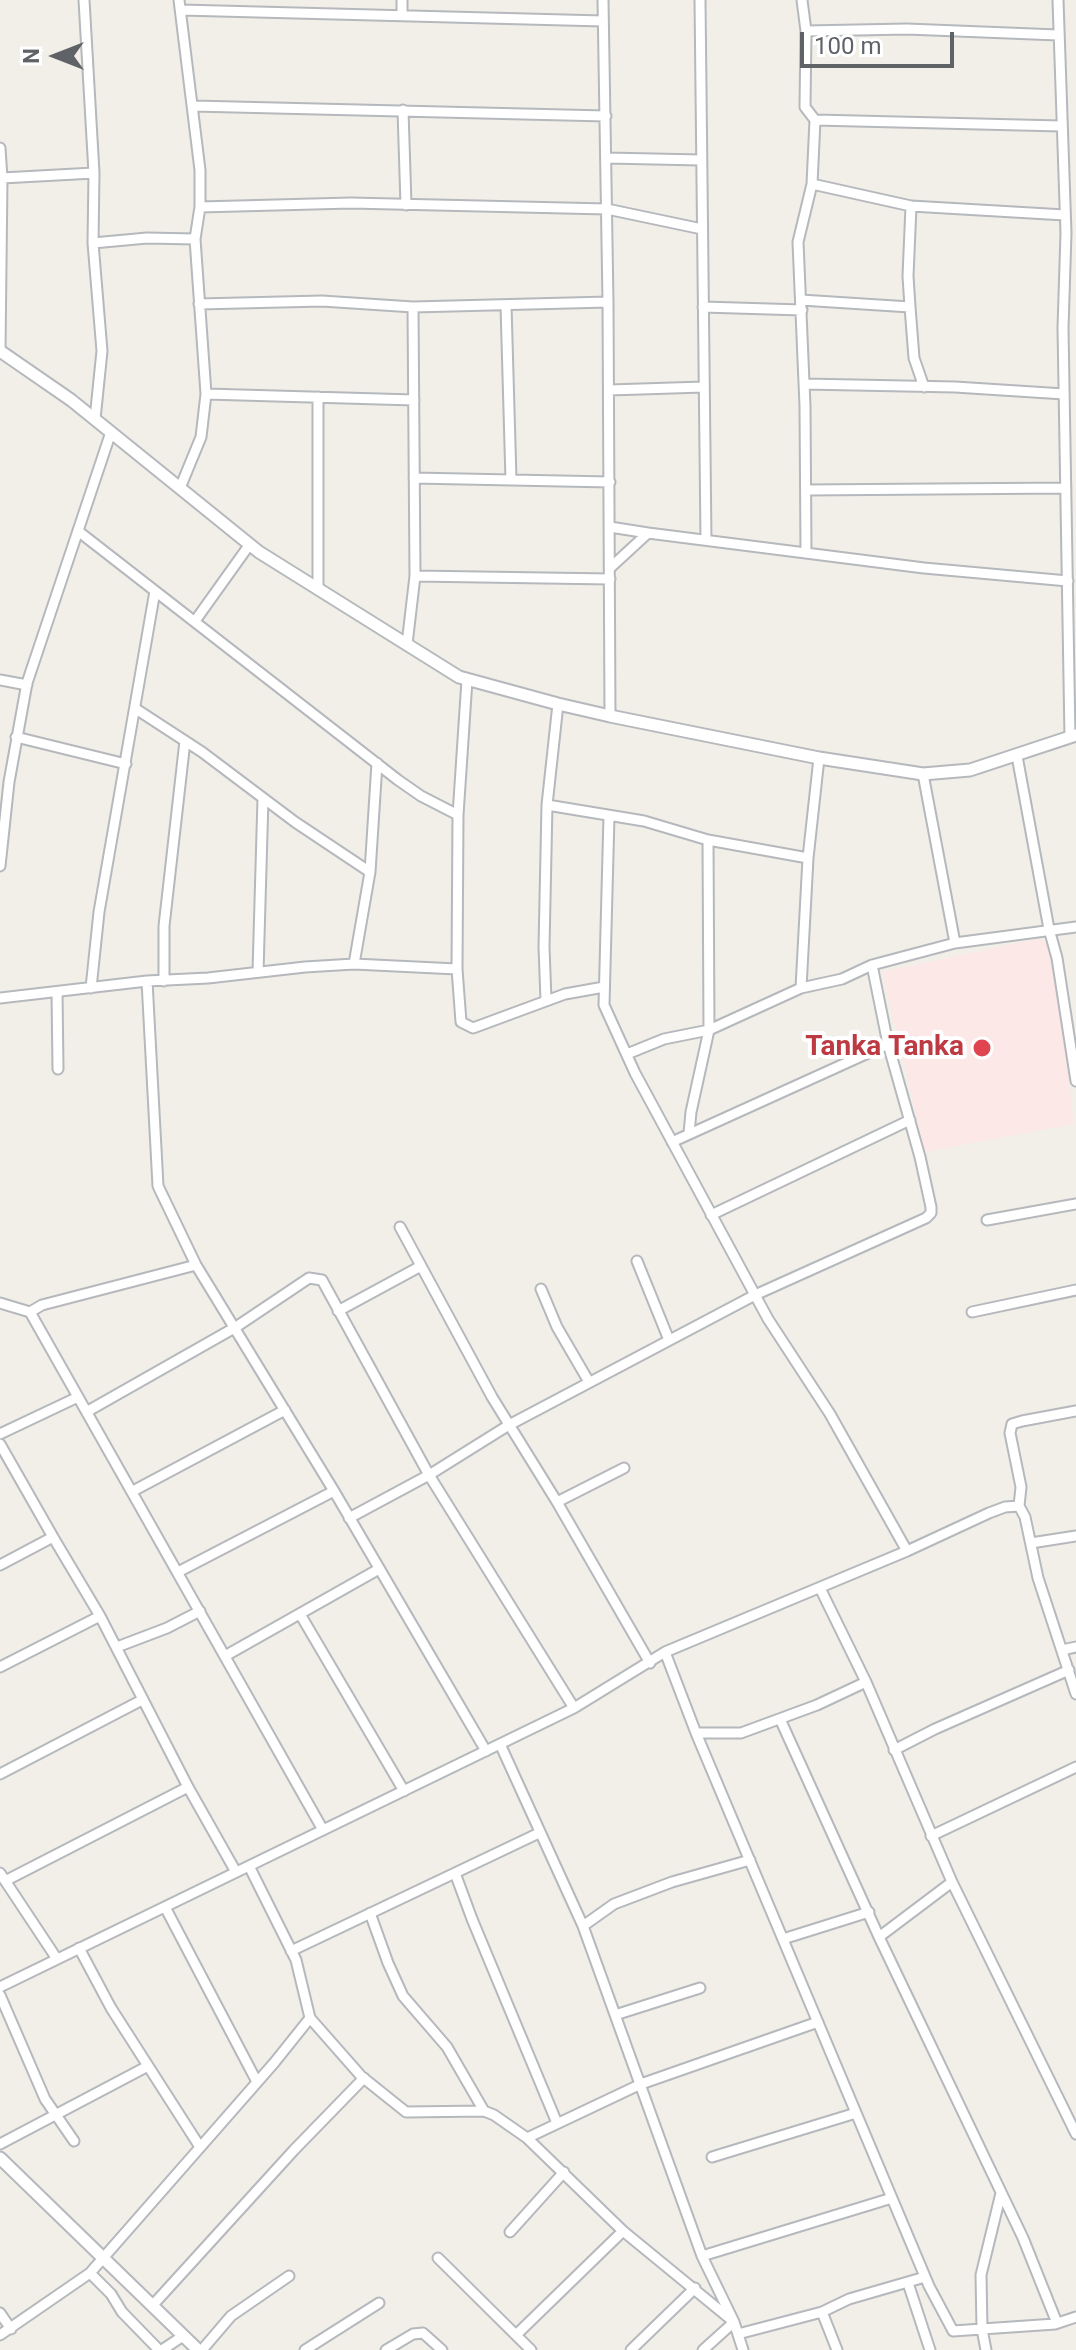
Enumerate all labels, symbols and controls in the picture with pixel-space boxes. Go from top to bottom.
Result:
north arrow [16,16,96,96]
scale bar [804,16,958,66]
text: 100 m [814,32,881,60]
text: N [19,48,44,64]
place label: Tanka Tanka [805,1031,964,1065]
marker: Tanka Tanka [971,1037,993,1059]

